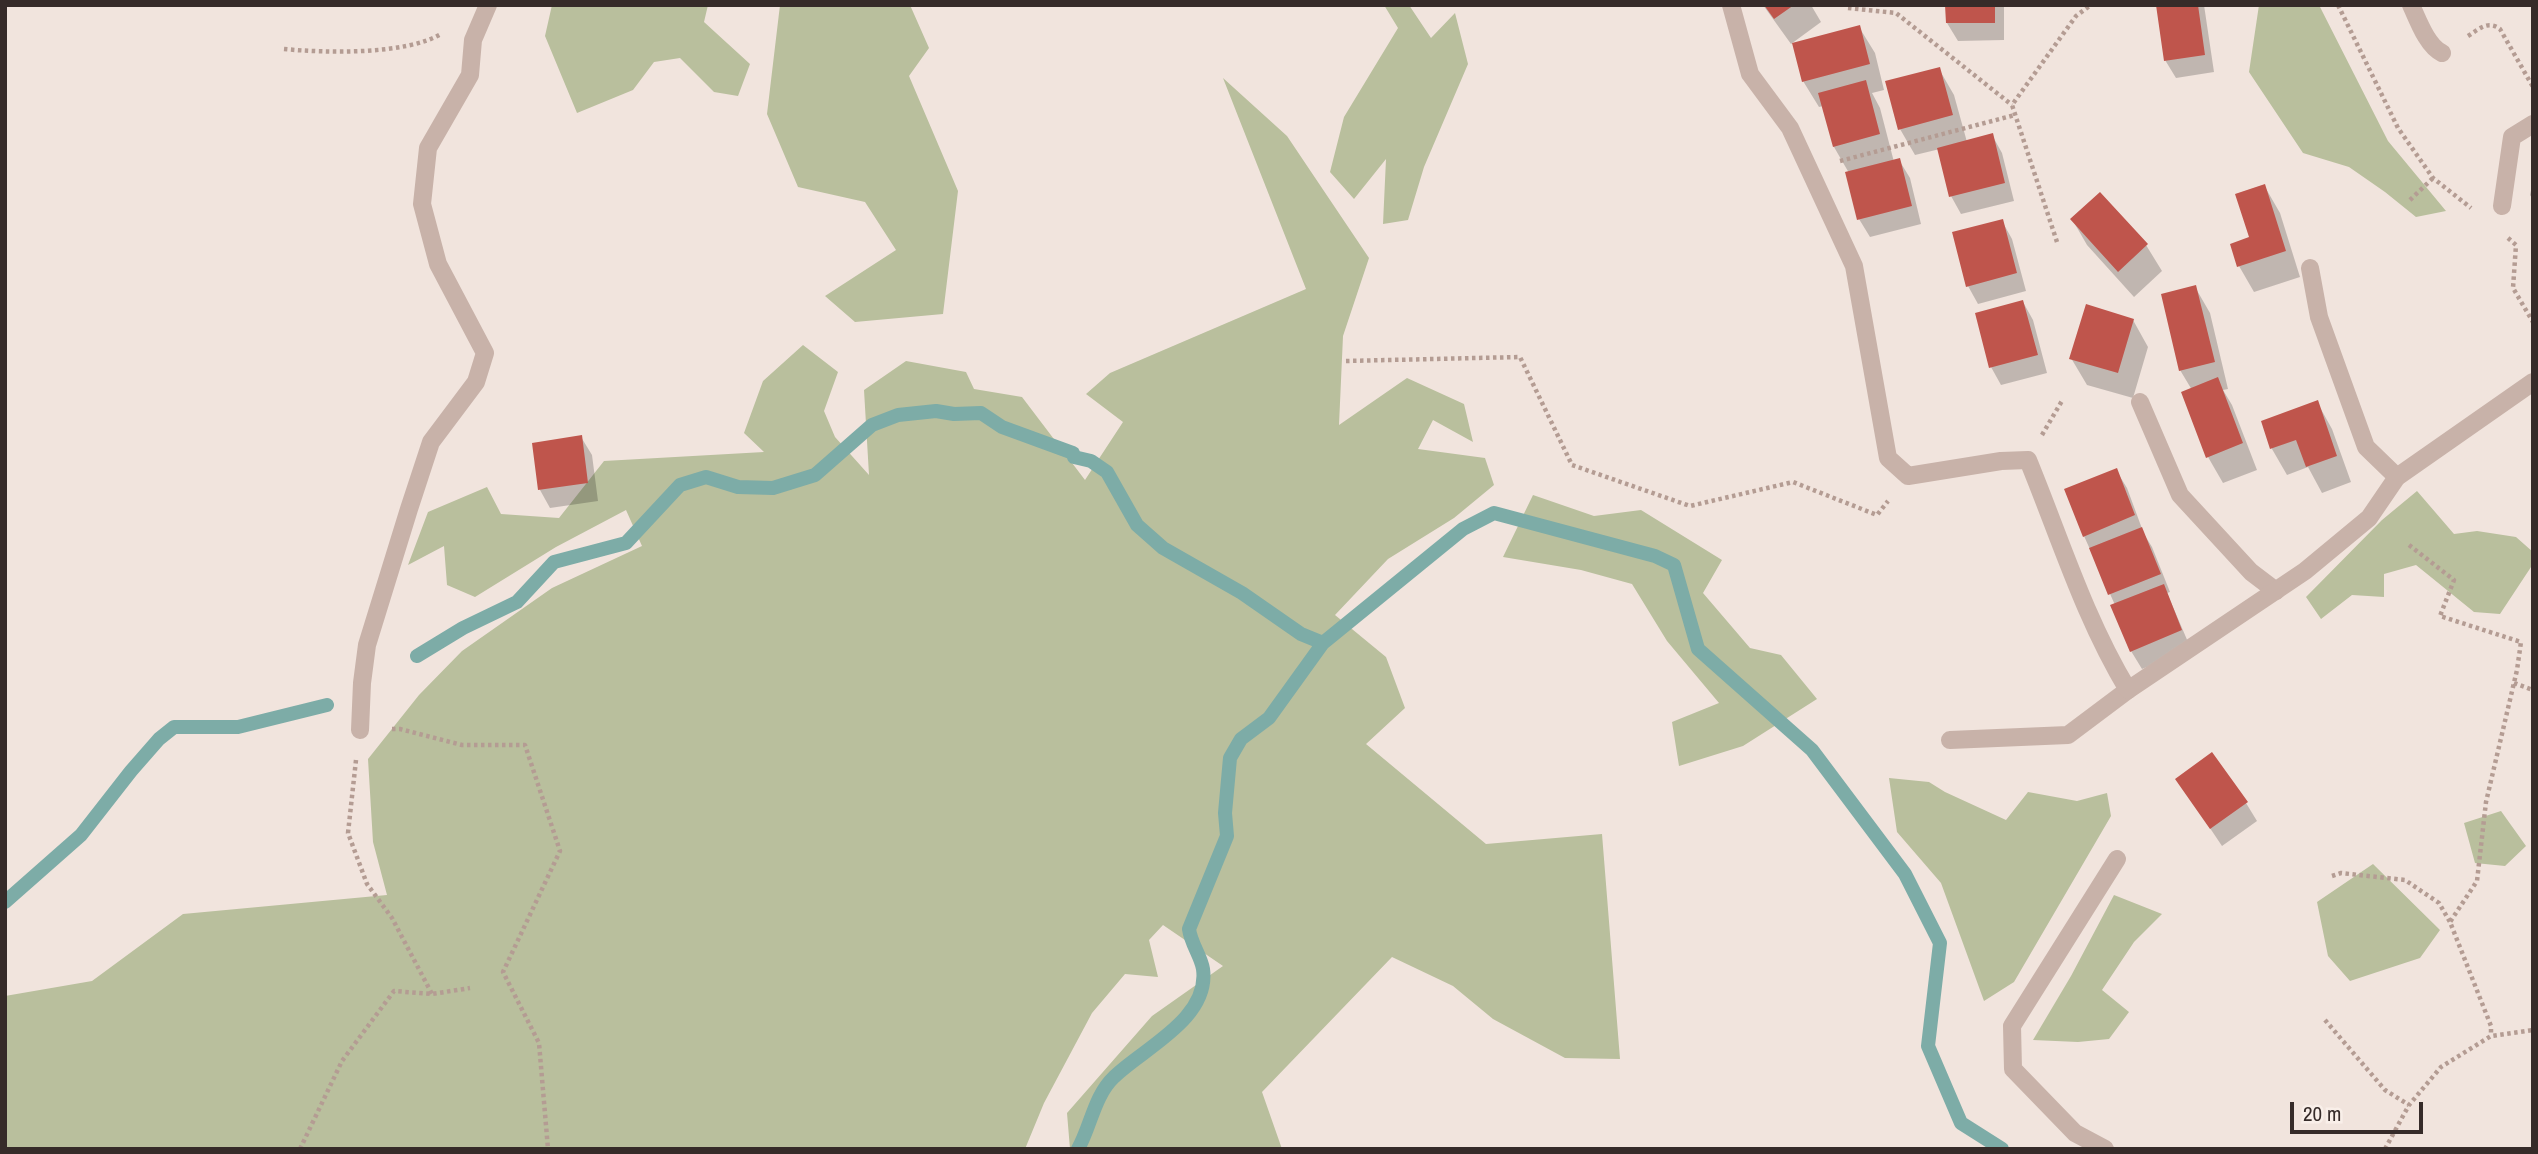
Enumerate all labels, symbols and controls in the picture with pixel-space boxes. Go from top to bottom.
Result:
scale bar [2293,1088,2426,1132]
text: 20 m [2303,1099,2341,1128]

